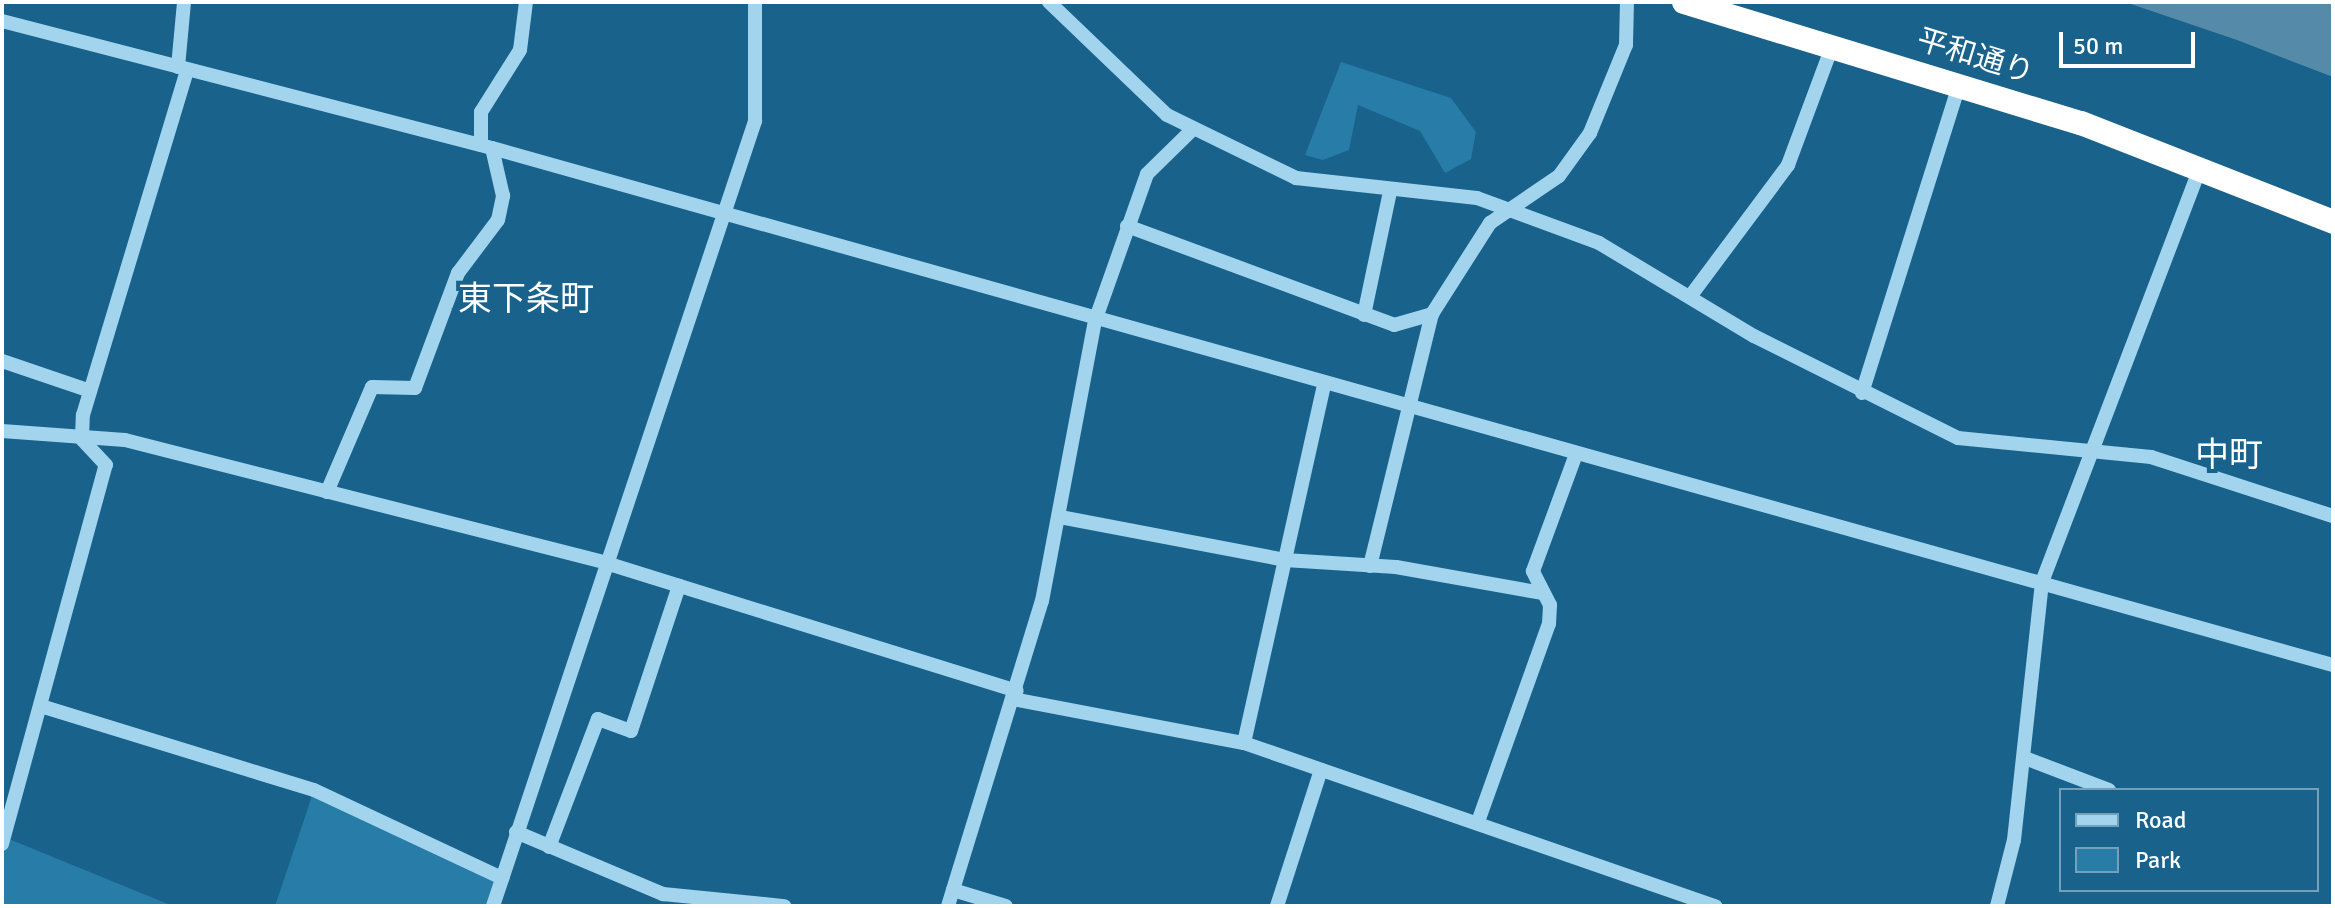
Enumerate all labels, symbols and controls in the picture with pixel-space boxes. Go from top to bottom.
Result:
scale bar [2063,16,2199,66]
street label: 平和通り [1912,22,2038,92]
text: 50 m [2073,31,2123,61]
district label: 東下条町 [458,280,594,320]
district label: 中町 [2195,436,2263,476]
legend [2059,788,2319,892]
text: Road [2135,805,2186,835]
text: Park [2135,845,2181,875]

